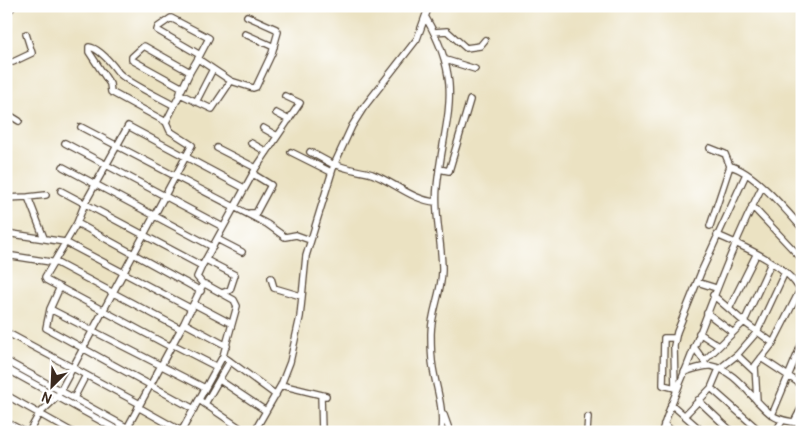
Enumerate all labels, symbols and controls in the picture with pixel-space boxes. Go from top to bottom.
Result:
north arrow [28,360,78,410]
text: N [39,388,55,407]

